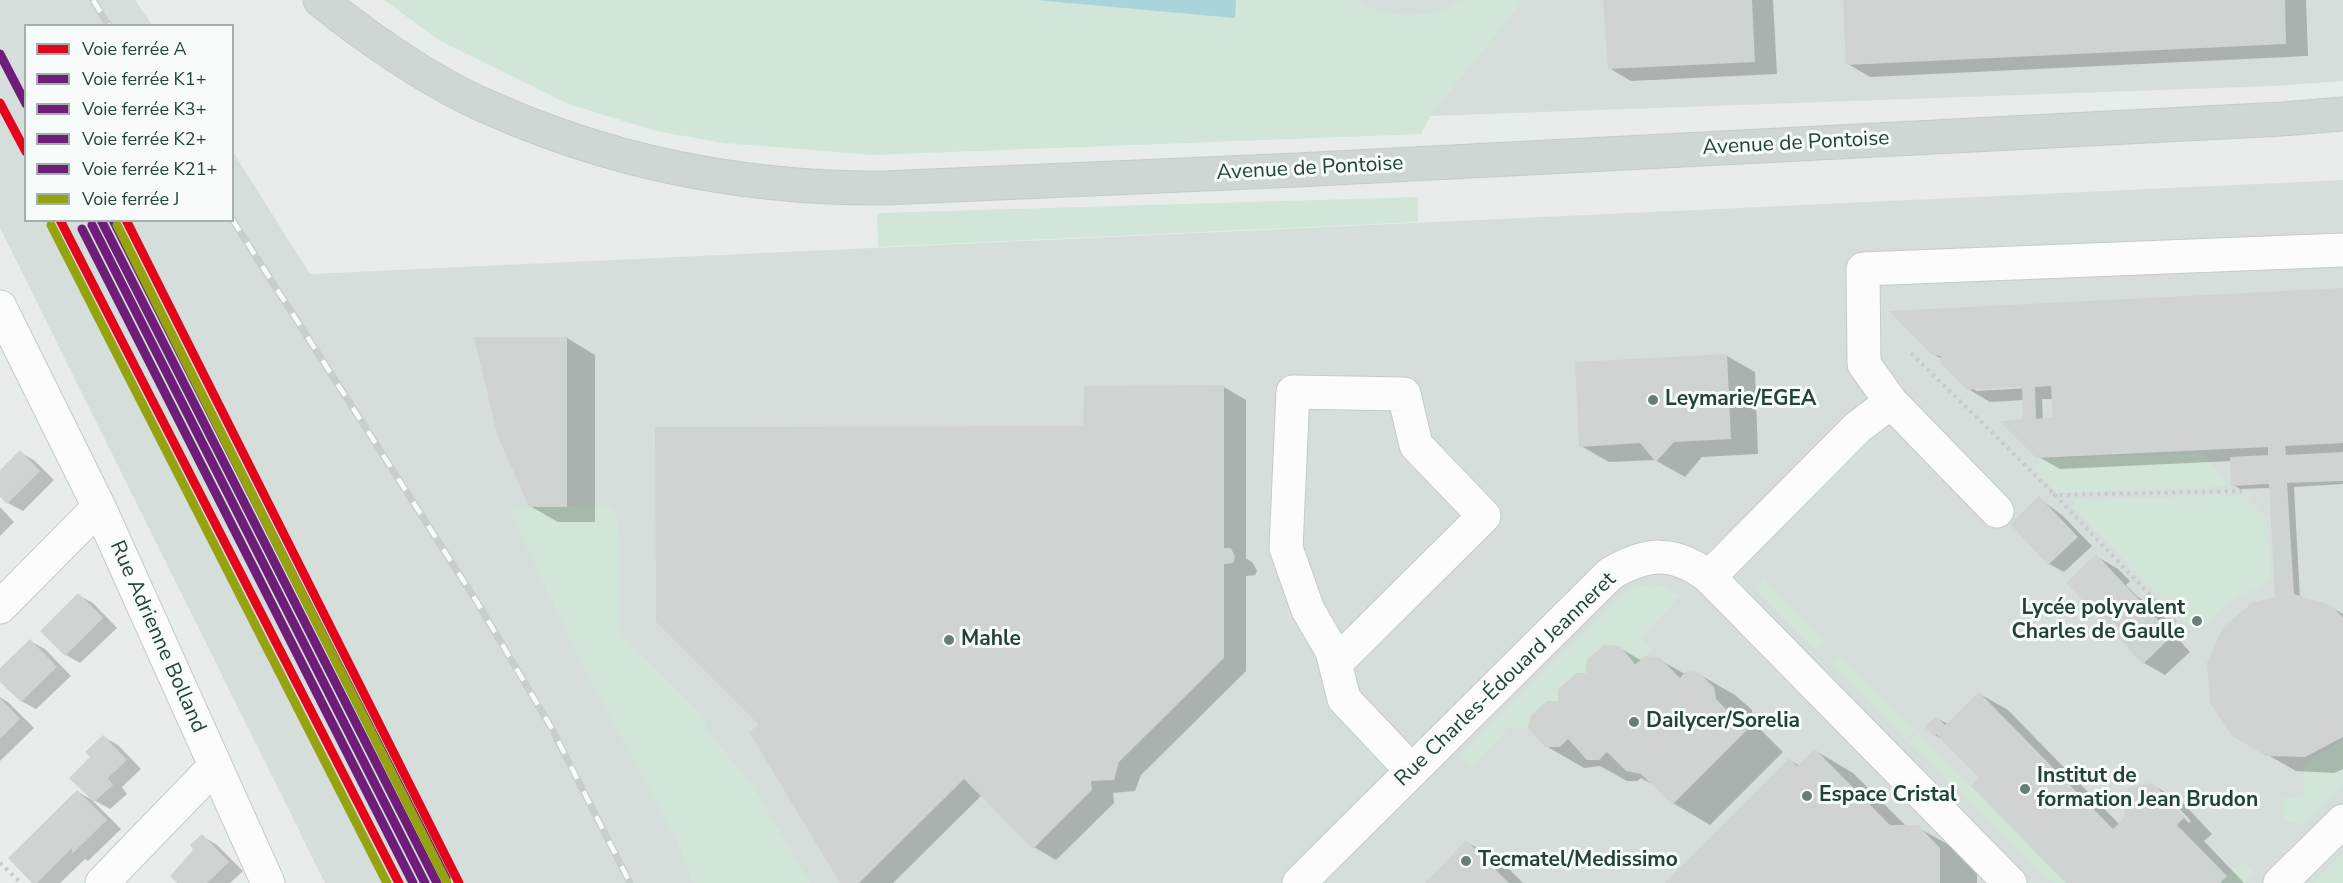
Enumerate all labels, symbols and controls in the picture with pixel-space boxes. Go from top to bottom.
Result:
legend [24,24,234,222]
text: Voie ferrée A [82,37,187,61]
text: Voie ferrée K1+ [82,67,206,91]
text: Voie ferrée K3+ [82,97,206,121]
text: Voie ferrée K2+ [82,127,206,151]
street label: Avenue de Pontoise [1702,127,1890,161]
street label: Avenue de Pontoise [1216,152,1404,186]
text: Voie ferrée K21+ [82,157,217,181]
text: Voie ferrée J [82,187,179,211]
place label: Leymarie/EGEA [1665,387,1816,413]
marker: Leymarie/EGEA [1646,393,1660,407]
street label: Rue Adrienne Bolland [103,537,211,737]
street label: Rue Charles-Édouard Jeanneret [1390,568,1622,792]
place label: Lycée polyvalent Charles de Gaulle [2011,596,2185,646]
marker: Lycée polyvalent Charles de Gaulle [2190,614,2204,628]
place label: Mahle [961,627,1021,653]
marker: Mahle [942,633,956,647]
place label: Dailycer/Sorelia [1646,709,1800,735]
marker: Dailycer/Sorelia [1627,715,1641,729]
place label: Institut de formation Jean Brudon [2037,764,2258,814]
marker: Institut de formation Jean Brudon [2018,782,2032,796]
place label: Espace Cristal [1819,783,1957,809]
marker: Espace Cristal [1800,789,1814,803]
place label: Tecmatel/Medissimo [1478,848,1678,874]
marker: Tecmatel/Medissimo [1459,854,1473,868]

